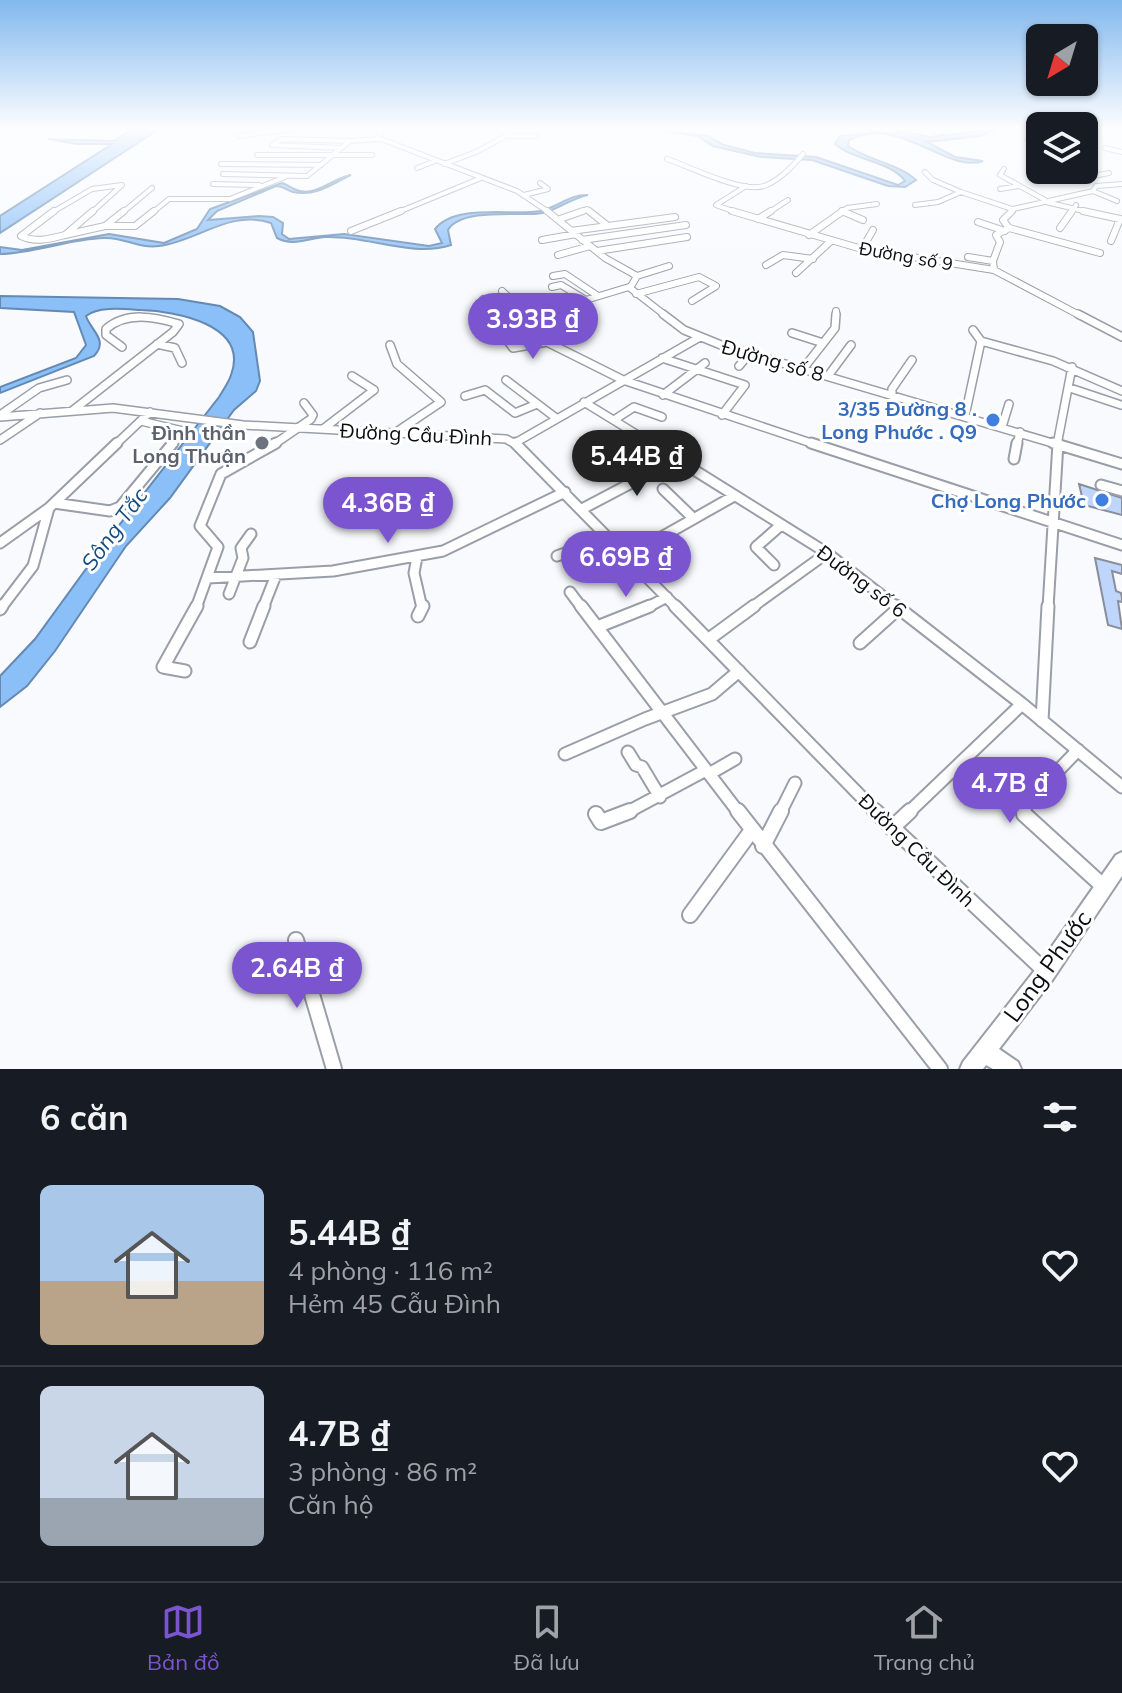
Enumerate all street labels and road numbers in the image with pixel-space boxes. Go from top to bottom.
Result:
street label: Đường số 9 [857,236,955,276]
street label: Đường số 8 [719,333,827,387]
street label: Đường Cầu Đình [339,418,493,450]
street label: Đường số 6 [812,539,912,623]
street label: Đường Cầu Đình [853,788,981,912]
street label: Long Phước [996,904,1098,1028]

